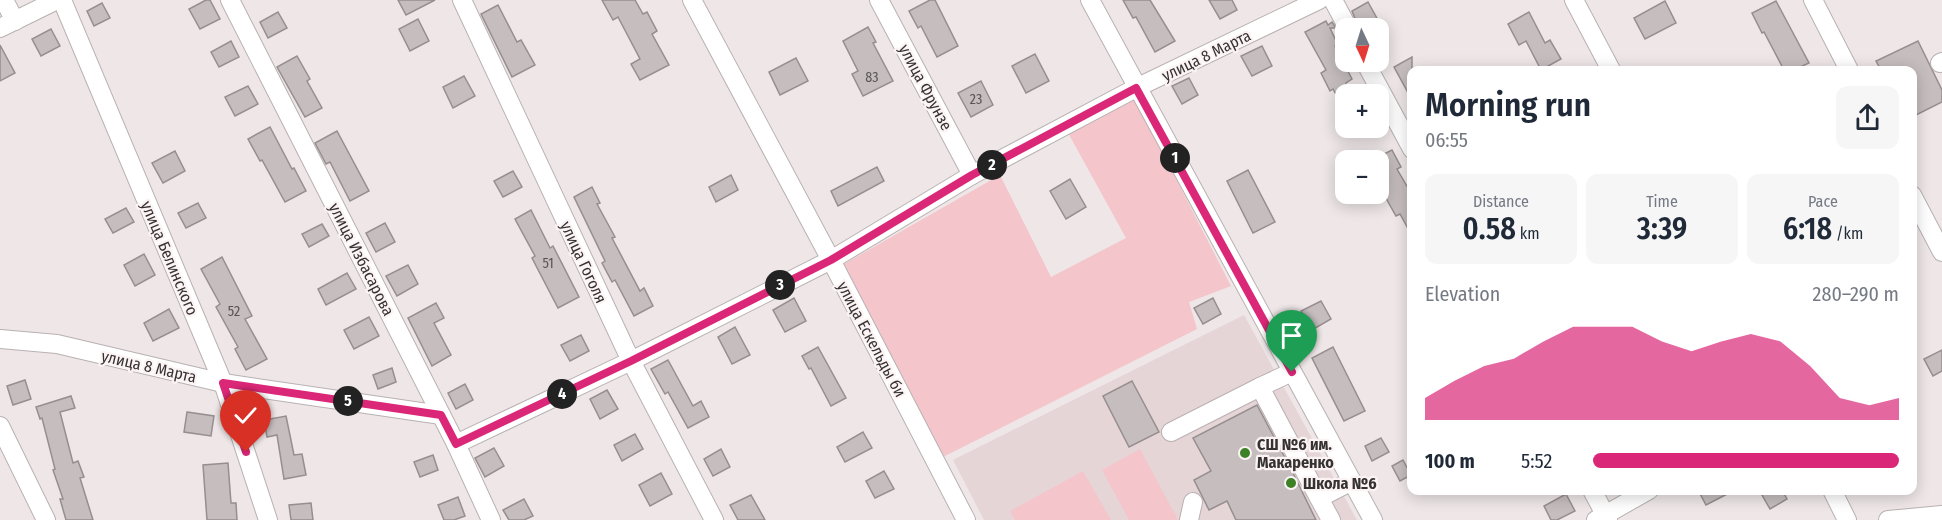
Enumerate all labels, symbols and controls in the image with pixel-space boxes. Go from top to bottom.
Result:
north arrow [1335,18,1389,72]
map controls [1335,18,1389,204]
street label: улица 8 Марта [1159,26,1254,85]
street label: улица Фрунзе [895,41,956,134]
house number: 83 [865,69,879,86]
button: + [1335,84,1389,138]
text: Morning run [1425,85,1591,125]
button: share [1836,86,1899,149]
house number: 23 [970,91,982,108]
text: 06:55 [1425,128,1468,152]
pin: 1 [1160,143,1190,173]
text: 1 [1172,148,1178,167]
pin: 2 [977,150,1007,180]
button: − [1335,150,1389,204]
text: 2 [988,155,996,174]
text: Distance [1473,192,1529,211]
text: Time [1646,192,1678,211]
text: Pace [1808,192,1838,211]
street label: улица Белинского [137,198,202,318]
street label: улица Избасарова [325,200,398,319]
text: 0.58 [1463,211,1516,247]
text: 3:39 [1637,211,1687,247]
text: 6:18 [1783,211,1832,247]
street label: улица Гоголя [556,218,611,306]
text: km [1516,224,1539,243]
text: /km [1832,224,1863,243]
house number: 51 [542,255,554,272]
pin: 3 [765,270,795,300]
text: 3 [776,275,784,294]
street label: улица Ескельды би [833,278,910,400]
text: Elevation [1425,282,1500,306]
text: 280–290 m [1813,282,1899,306]
house number: 52 [228,303,240,320]
pin [1266,310,1317,372]
icon: arrive [1275,319,1308,352]
street label: улица 8 Марта [100,346,198,387]
pin: 4 [547,379,577,409]
text: 4 [558,384,566,403]
pin: 5 [333,386,363,416]
pin [220,390,271,452]
text: 5 [344,391,352,410]
icon: check [229,399,262,432]
place label: СШ №6 им. Макаренко [1257,435,1334,472]
marker: СШ №6 им. Макаренко [1238,446,1252,460]
text: 100 m [1425,449,1475,473]
text: 5:52 [1521,449,1552,473]
place label: Школа №6 [1303,474,1377,493]
marker: Школа №6 [1284,476,1298,490]

